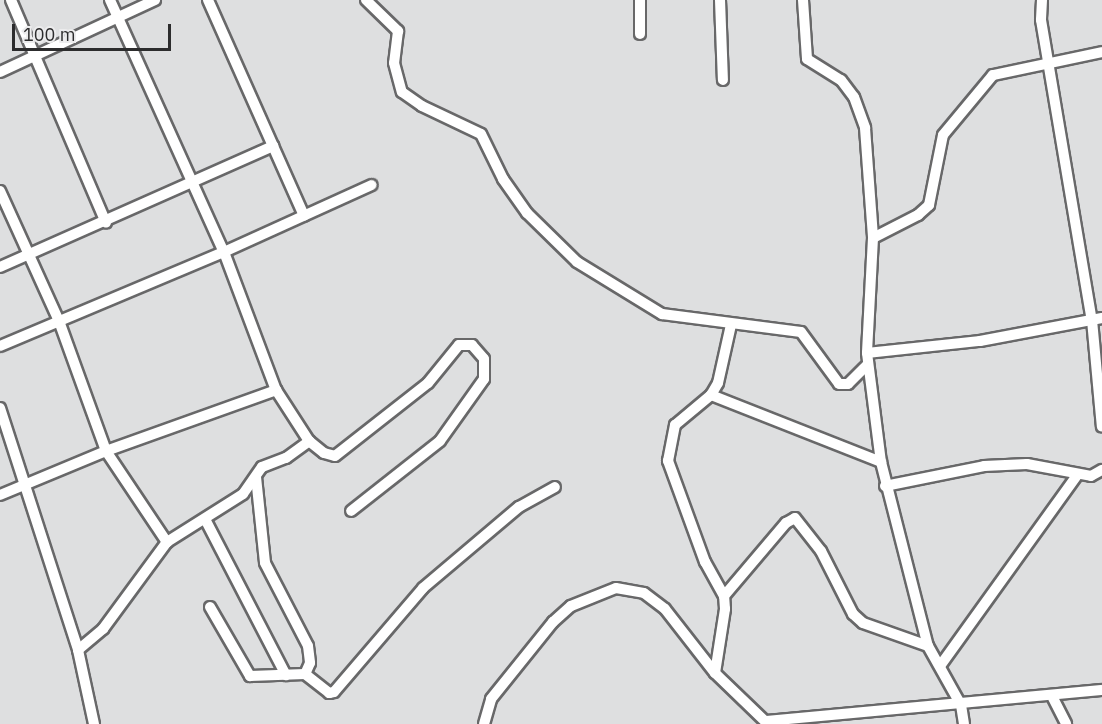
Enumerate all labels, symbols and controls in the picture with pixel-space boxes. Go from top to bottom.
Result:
scale bar [15,12,174,50]
text: 100 m [23,23,75,46]

